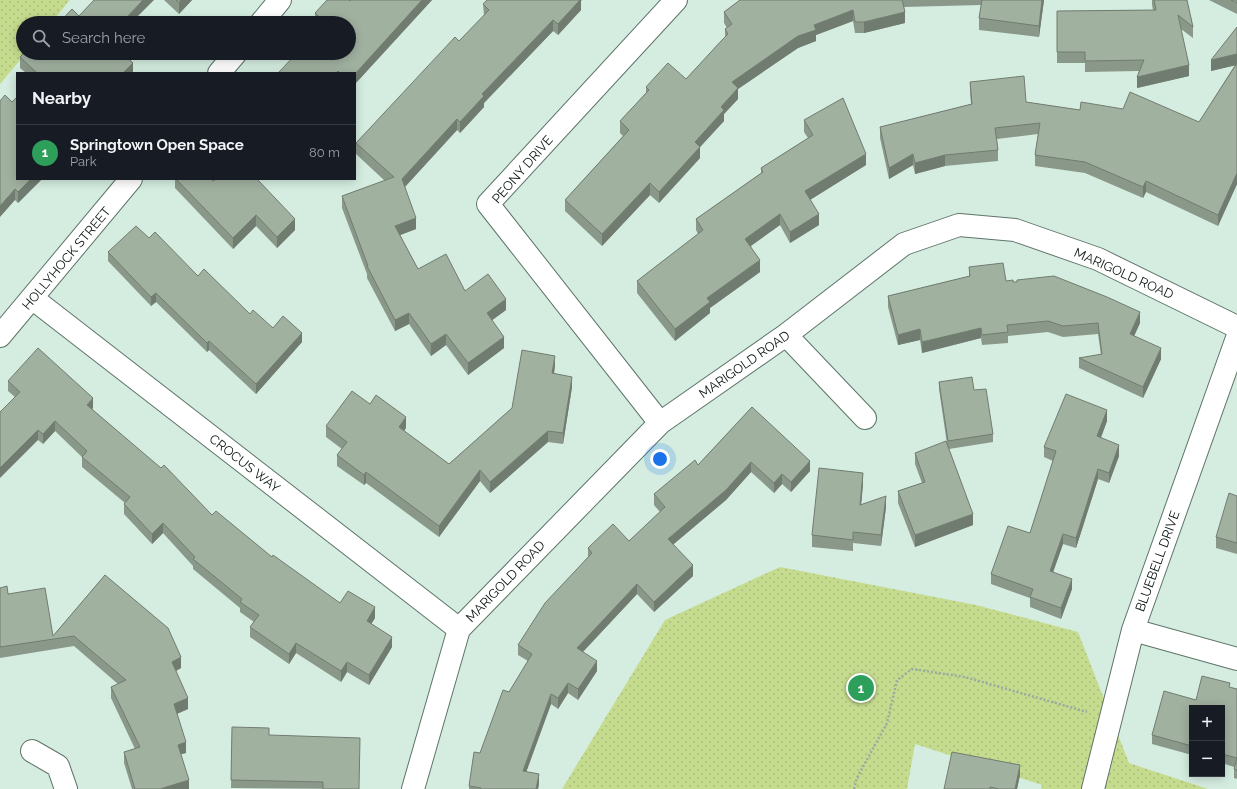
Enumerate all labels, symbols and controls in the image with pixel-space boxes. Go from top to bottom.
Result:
search box [16,16,356,60]
icon: search [30,27,52,49]
text: Search here [62,29,145,47]
text: Nearby [32,88,91,108]
street label: PEONY DRIVE [489,132,556,206]
text: Springtown Open Space [70,136,244,154]
text: 1 [42,145,48,160]
text: 80 m [309,145,340,160]
text: Park [70,154,97,169]
street label: HOLLYHOCK STREET [19,204,114,313]
street label: MARIGOLD ROAD [1072,245,1176,302]
street label: MARIGOLD ROAD [696,328,792,401]
street label: CROCUS WAY [206,431,283,496]
your location [650,449,670,469]
street label: BLUEBELL DRIVE [1132,509,1183,614]
street label: MARIGOLD ROAD [463,538,548,625]
pin: 1 [848,673,874,703]
map controls [1189,705,1225,777]
button: + [1189,705,1225,741]
button: − [1189,741,1225,777]

